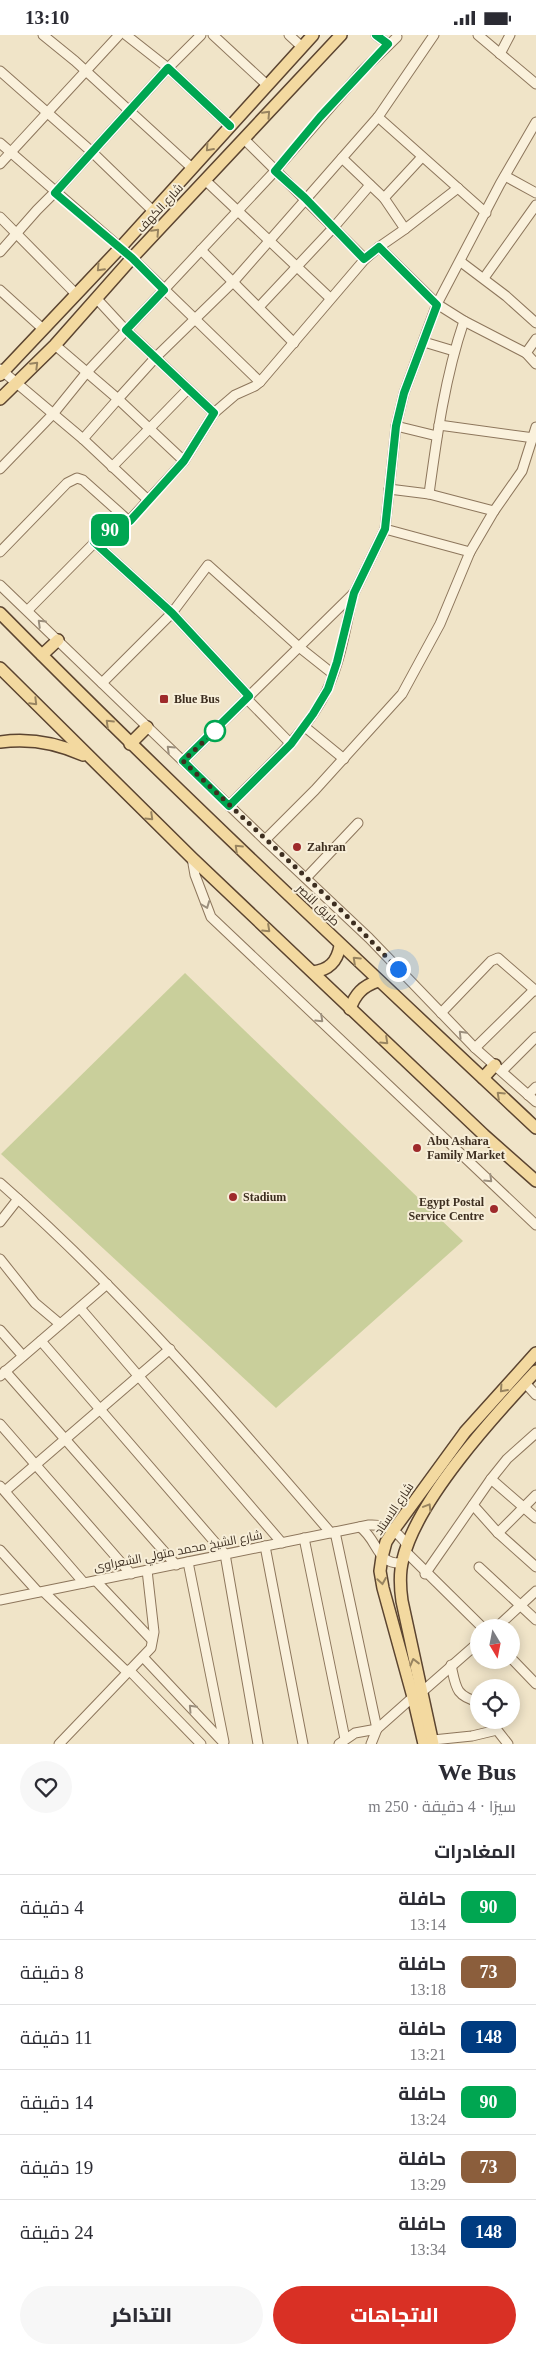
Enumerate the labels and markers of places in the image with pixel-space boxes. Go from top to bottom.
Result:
place label: Blue Bus [174,692,220,706]
marker: Blue Bus [158,693,170,705]
unlabelled marker [204,720,226,742]
place label: Zahran [307,840,346,854]
marker: Zahran [291,841,303,853]
place label: Abu Ashara Family Market [427,1134,505,1162]
marker: Abu Ashara Family Market [411,1142,423,1154]
place label: Stadium [243,1190,286,1204]
marker: Stadium [227,1191,239,1203]
place label: Egypt Postal Service Centre [409,1195,485,1223]
marker: Egypt Postal Service Centre [488,1203,500,1215]

